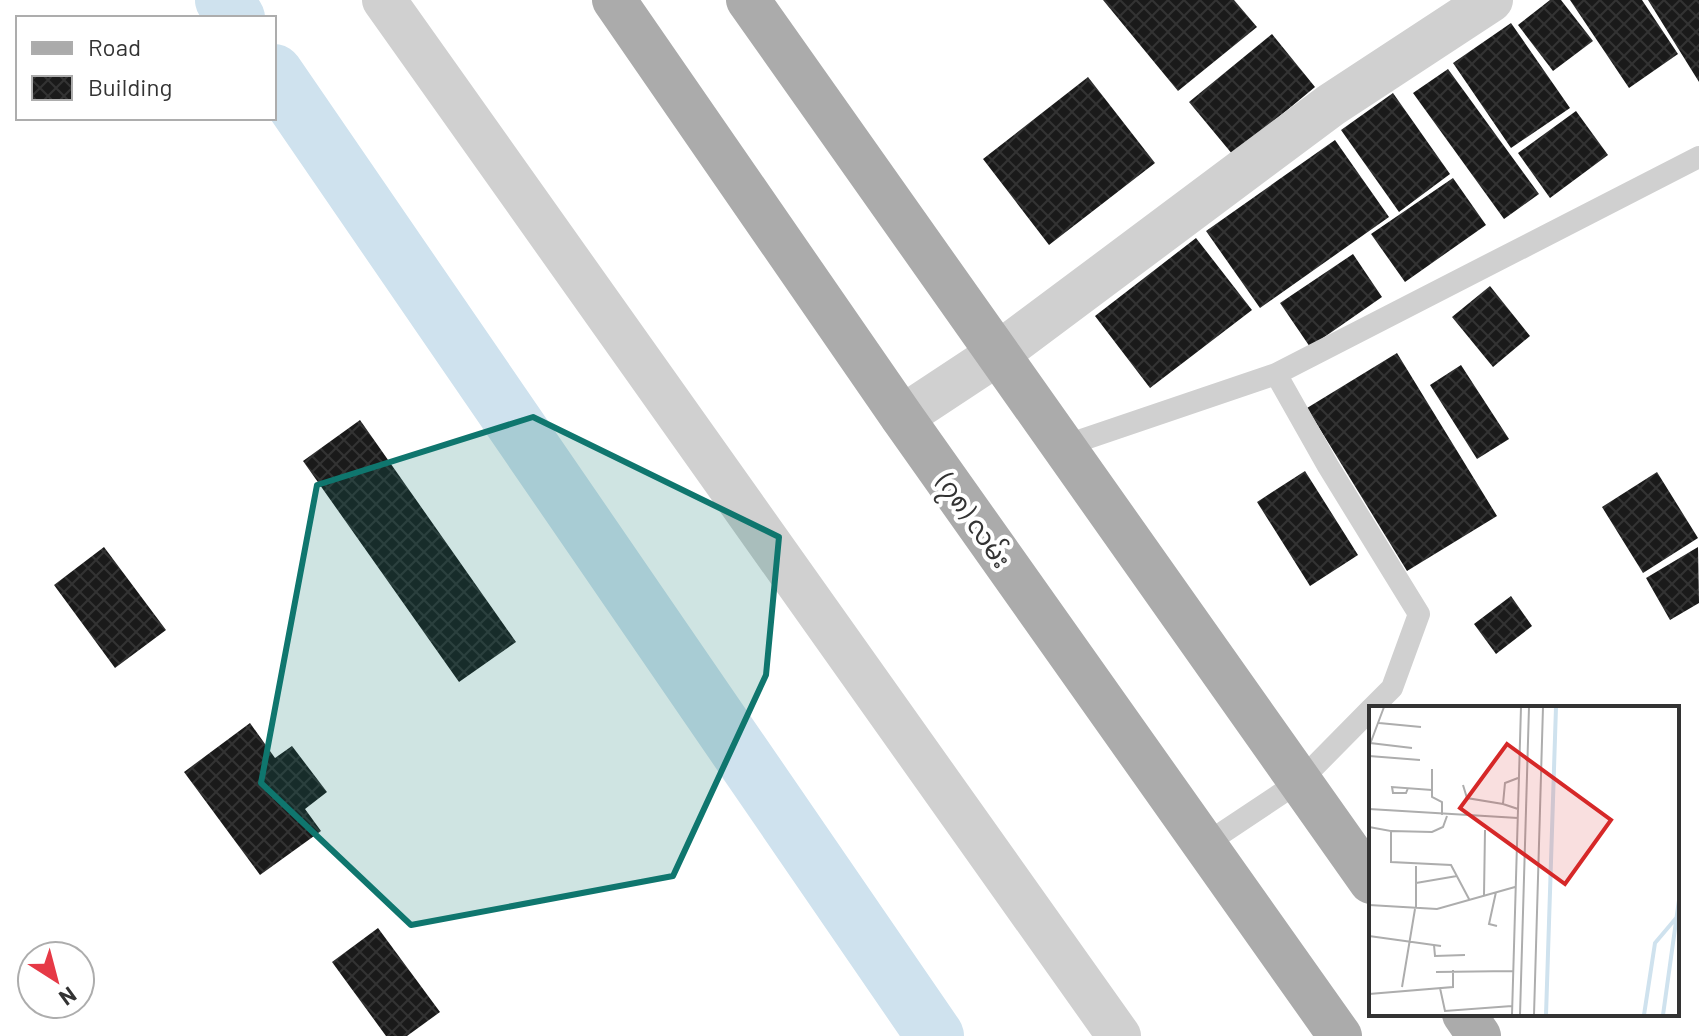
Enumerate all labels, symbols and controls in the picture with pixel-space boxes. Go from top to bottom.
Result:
legend [16,16,276,120]
text: Road [88,32,141,61]
text: Building [88,72,172,101]
street label: (၇၈) လမ်း [925,466,1019,577]
inset map [1369,706,1679,1016]
north arrow [16,940,96,1020]
text: N [55,982,82,1012]

